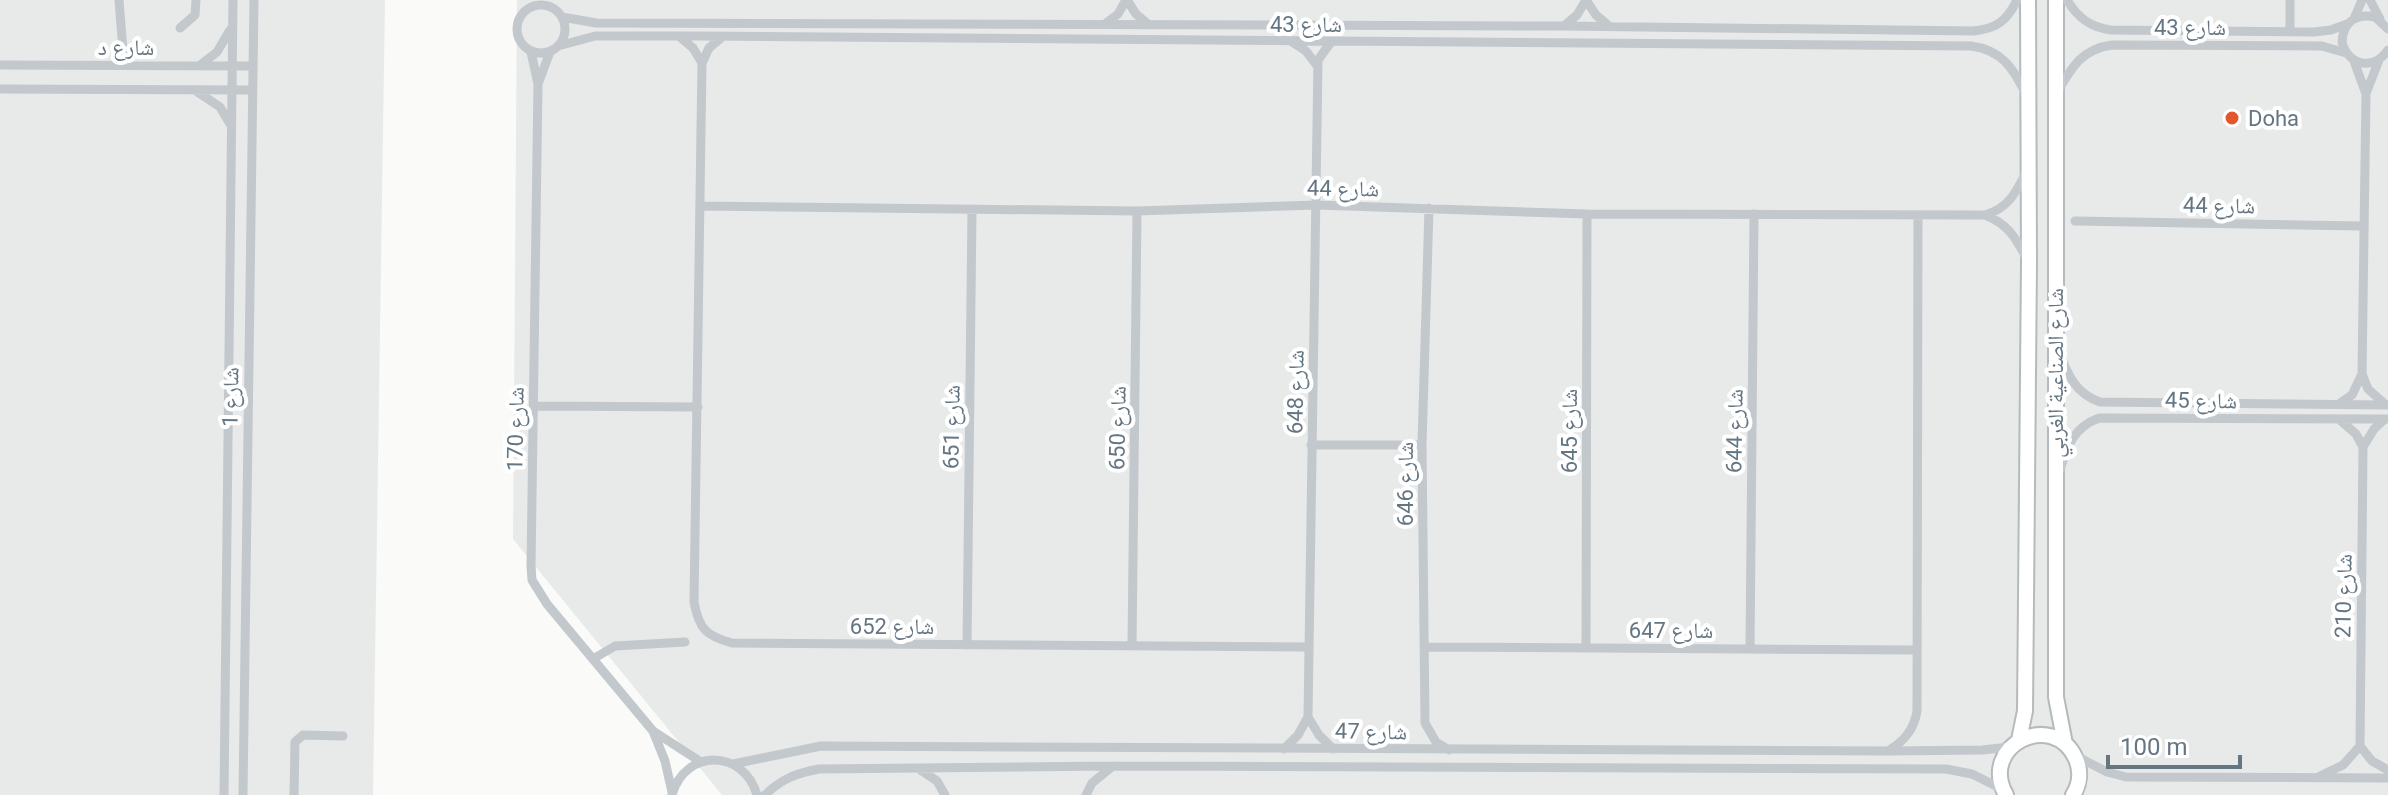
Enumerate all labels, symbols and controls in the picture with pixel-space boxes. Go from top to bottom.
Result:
street label: شارع 43 [1270,12,1342,38]
street label: شارع 43 [2154,15,2226,41]
street label: شارع د [98,35,154,61]
place label: Doha [2248,106,2299,131]
marker: Doha [2223,109,2241,127]
street label: شارع 44 [1307,175,1379,203]
street label: شارع 44 [2183,192,2255,220]
street label: شارع الصناعية الغربي [2043,288,2073,458]
street label: شارع 648 [1282,350,1310,434]
street label: شارع 1 [217,367,245,427]
street label: شارع 651 [938,385,966,469]
street label: شارع 650 [1104,386,1132,470]
street label: شارع 170 [502,387,530,471]
street label: شارع 45 [2165,387,2237,415]
street label: شارع 645 [1557,389,1583,473]
street label: شارع 644 [1721,389,1749,473]
street label: شارع 646 [1393,442,1419,526]
street label: شارع 210 [2330,554,2358,638]
street label: شارع 652 [850,614,934,640]
street label: شارع 647 [1629,618,1713,644]
street label: شارع 47 [1335,718,1407,746]
scale bar [2108,719,2240,769]
text: 100 m [2120,733,2187,761]

